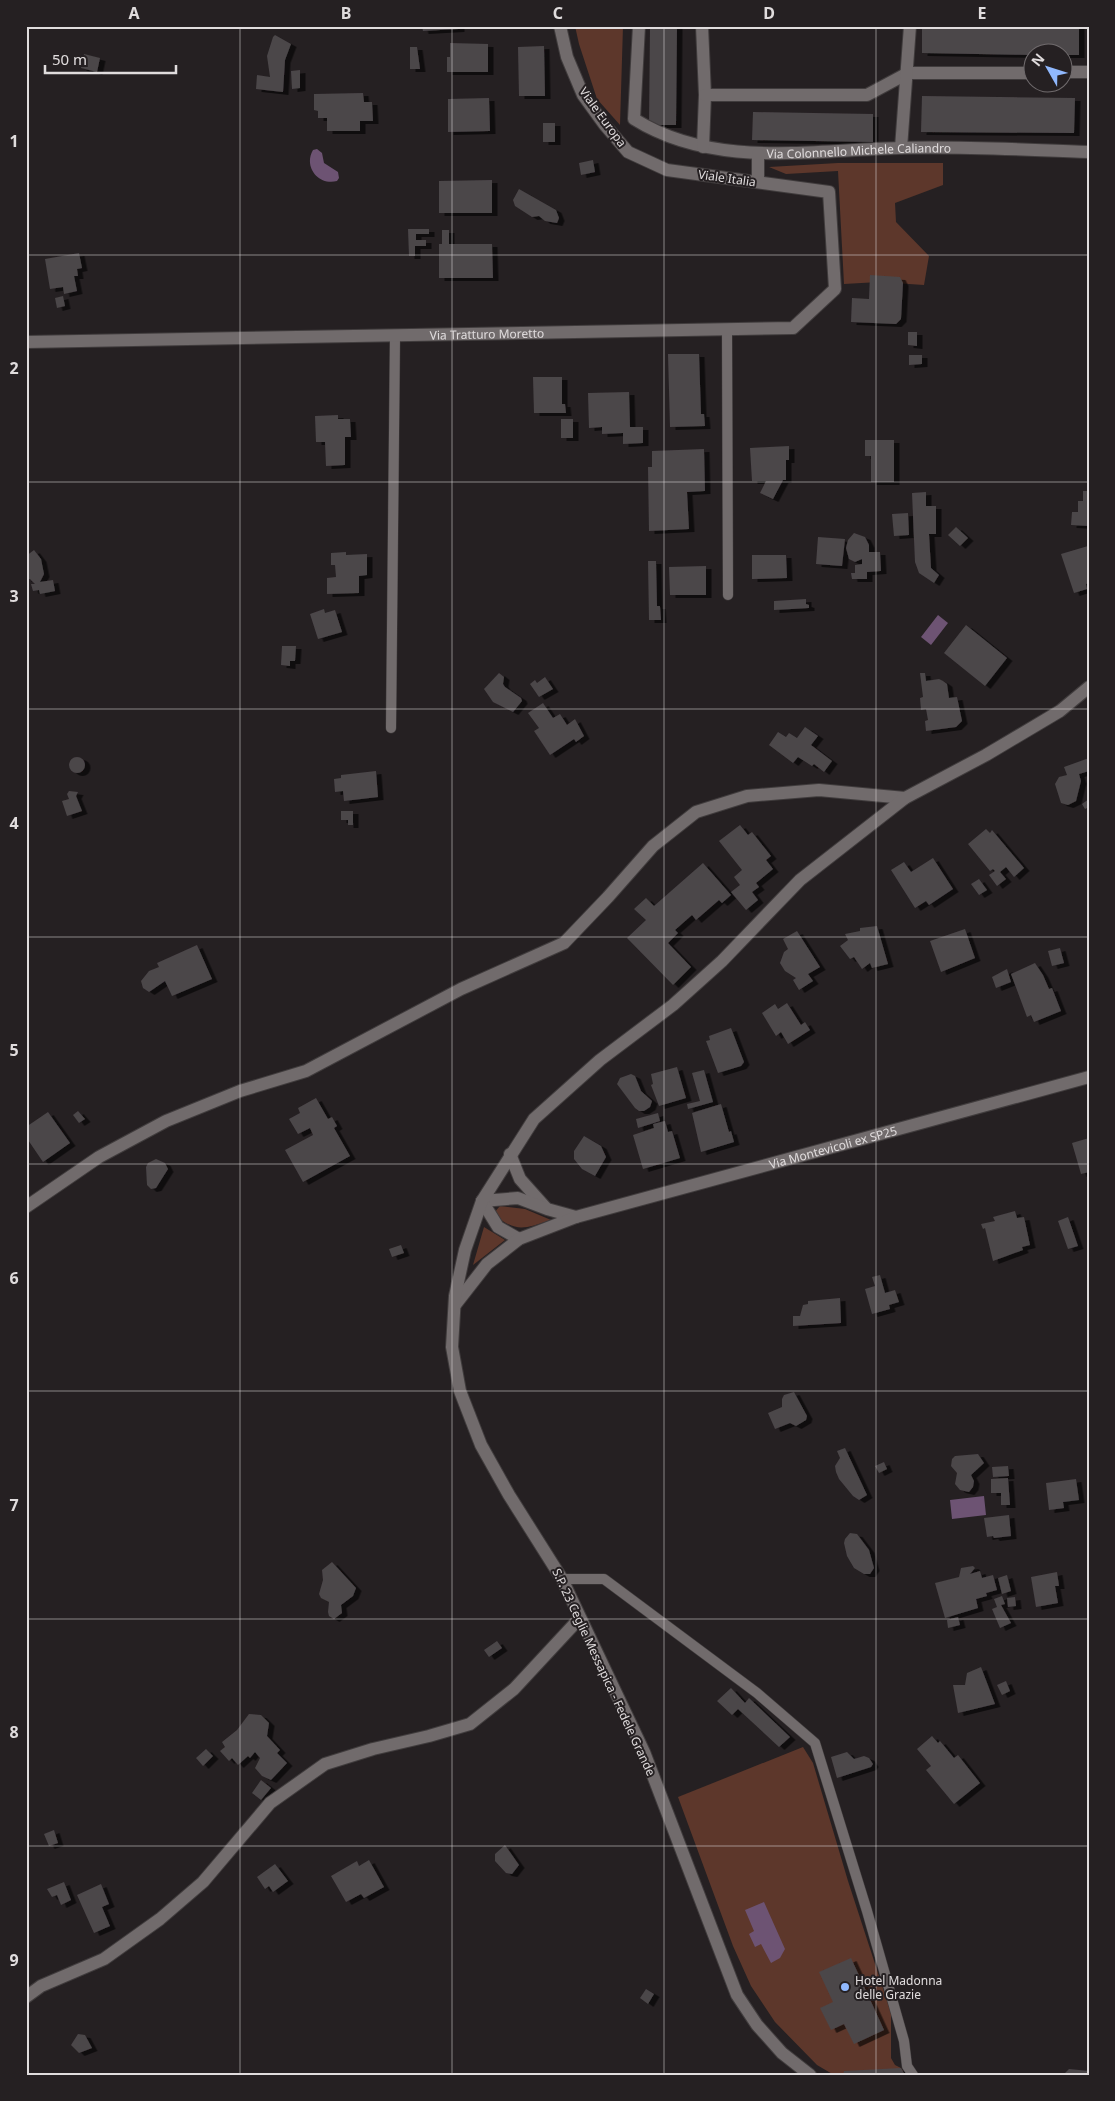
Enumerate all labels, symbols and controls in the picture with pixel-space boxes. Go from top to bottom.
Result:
text: A [128,2,140,24]
text: B [341,2,351,24]
text: C [553,2,563,24]
text: D [763,2,775,24]
text: E [978,2,987,24]
scale bar [45,42,176,74]
north arrow [1022,42,1072,92]
text: 50 m [52,49,87,69]
text: N [1027,49,1048,70]
street label: Viale Europa [575,84,631,150]
text: 1 [9,130,19,152]
street label: Via Colonnello Michele Caliandro [766,139,951,162]
street label: Viale Italia [697,166,757,190]
street label: Via Tratturo Moretto [430,324,544,343]
text: 2 [9,357,19,379]
text: 3 [9,585,19,607]
text: 4 [9,812,19,834]
text: 5 [9,1039,19,1061]
street label: Via Montevicoli ex SP25 [767,1121,899,1172]
text: 6 [9,1267,19,1289]
text: 7 [9,1494,19,1516]
street label: S.P. 23 Ceglie Messapica - Fedele Grande [548,1565,660,1779]
text: 8 [9,1721,19,1743]
text: 9 [9,1949,19,1971]
place label: Hotel Madonna delle Grazie [855,1972,942,2003]
marker: Hotel Madonna delle Grazie [839,1981,851,1993]

